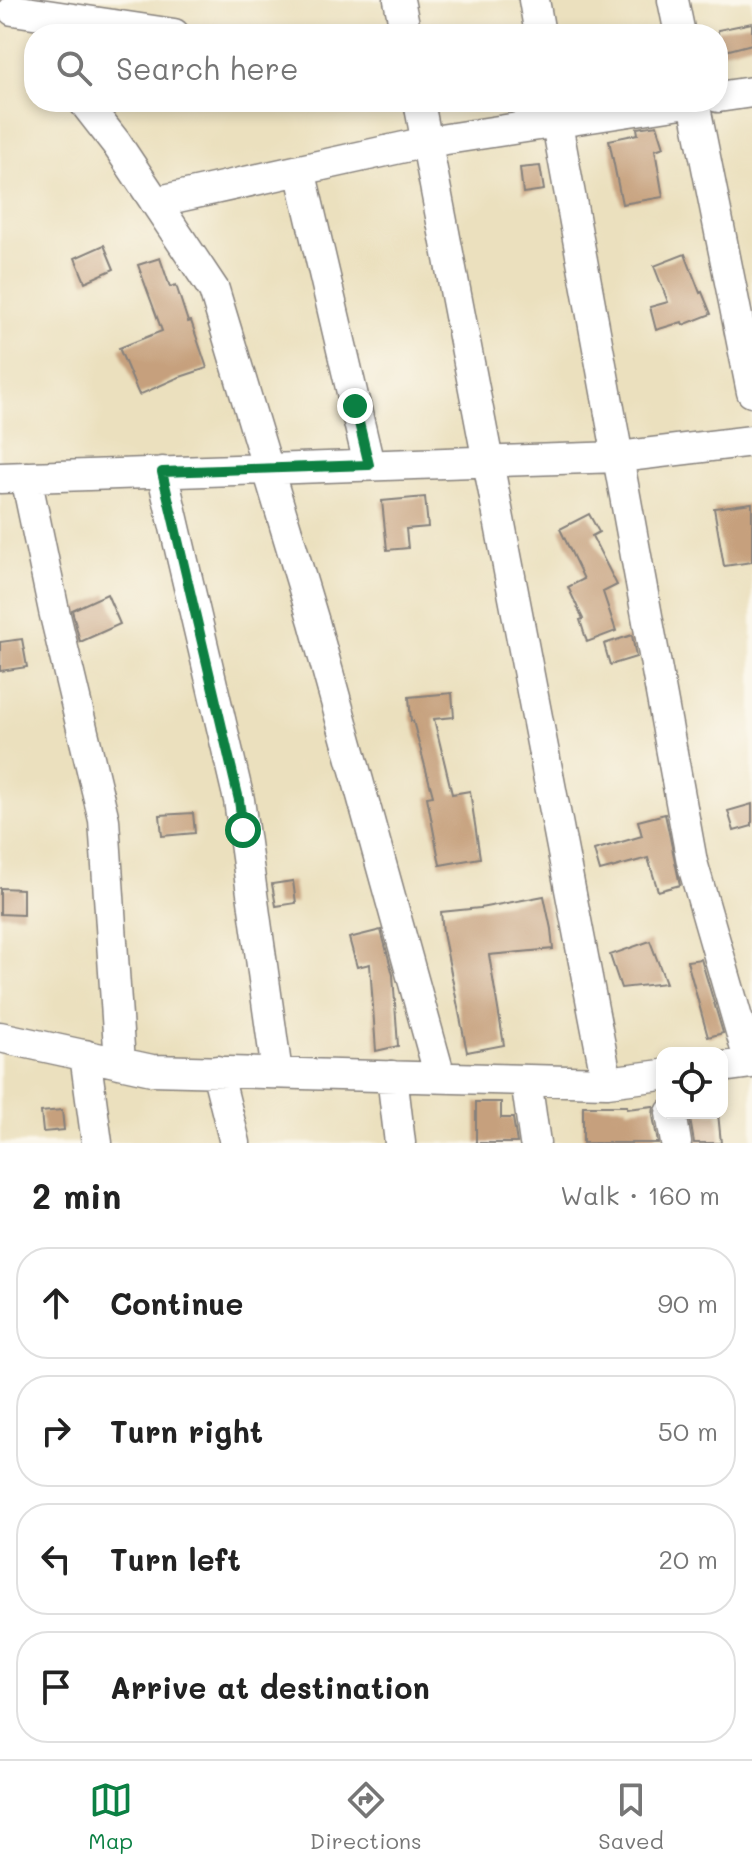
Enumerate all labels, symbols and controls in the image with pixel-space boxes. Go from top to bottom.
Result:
search box [24,24,728,112]
icon: search [52,46,96,90]
text: Search here [116,48,299,88]
route end [337,388,373,424]
route start [225,812,261,848]
map controls [656,1047,728,1119]
button: locate [656,1047,728,1119]
text: 2 min [32,1173,121,1218]
text: Walk · 160 m [560,1178,720,1212]
icon: ahead [34,1281,78,1325]
text: Continue [110,1283,243,1323]
text: 90 m [658,1286,718,1320]
icon: right [34,1409,78,1453]
text: Turn right [110,1411,263,1451]
text: 50 m [658,1414,718,1448]
icon: left [34,1537,78,1581]
text: Turn left [110,1539,241,1579]
text: 20 m [658,1542,718,1576]
icon: arrive [34,1665,78,1709]
text: Arrive at destination [110,1667,430,1707]
tab: Map [88,1778,133,1855]
tab: Directions [310,1778,422,1855]
tab: Saved [598,1778,664,1855]

